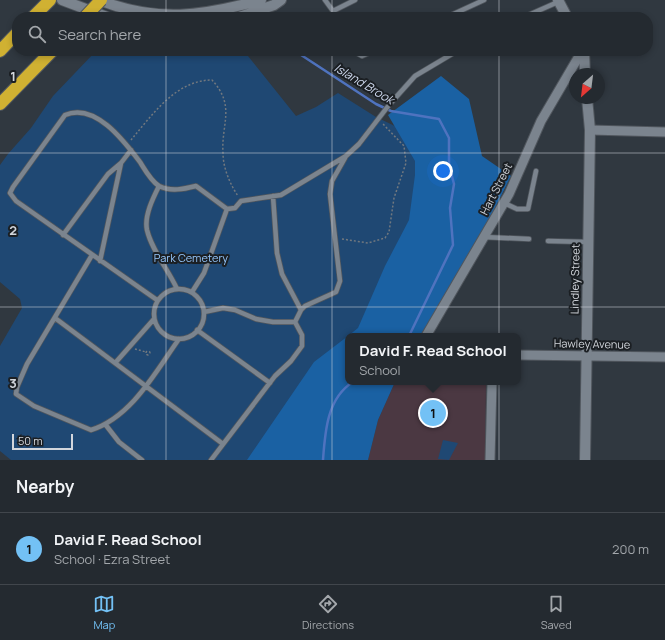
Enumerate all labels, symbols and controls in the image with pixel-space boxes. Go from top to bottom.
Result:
search box [12,12,653,56]
icon: search [26,23,48,45]
text: Search here [58,24,141,45]
water label: Island Brook [331,59,399,109]
text: 1 [10,67,16,85]
north arrow [569,68,605,104]
street label: Hart Street [476,160,515,217]
your location [433,161,453,181]
text: 2 [9,221,17,239]
street label: Lindley Street [566,244,583,314]
park label: Park Cemetery [154,250,228,265]
popup [345,333,521,385]
street label: Hawley Avenue [554,335,631,352]
text: David F. Read School [359,340,507,361]
text: School [359,361,401,379]
text: 3 [9,374,17,392]
pin: 1 [420,398,446,428]
scale bar [12,432,73,451]
text: 50 m [18,433,43,448]
text: Nearby [16,475,74,498]
text: David F. Read School [54,529,202,550]
text: 1 [26,540,32,558]
text: 200 m [612,540,649,558]
text: School · Ezra Street [54,550,170,568]
tab: Map [93,593,115,632]
tab: Directions [302,593,354,632]
tab: Saved [541,593,572,632]

